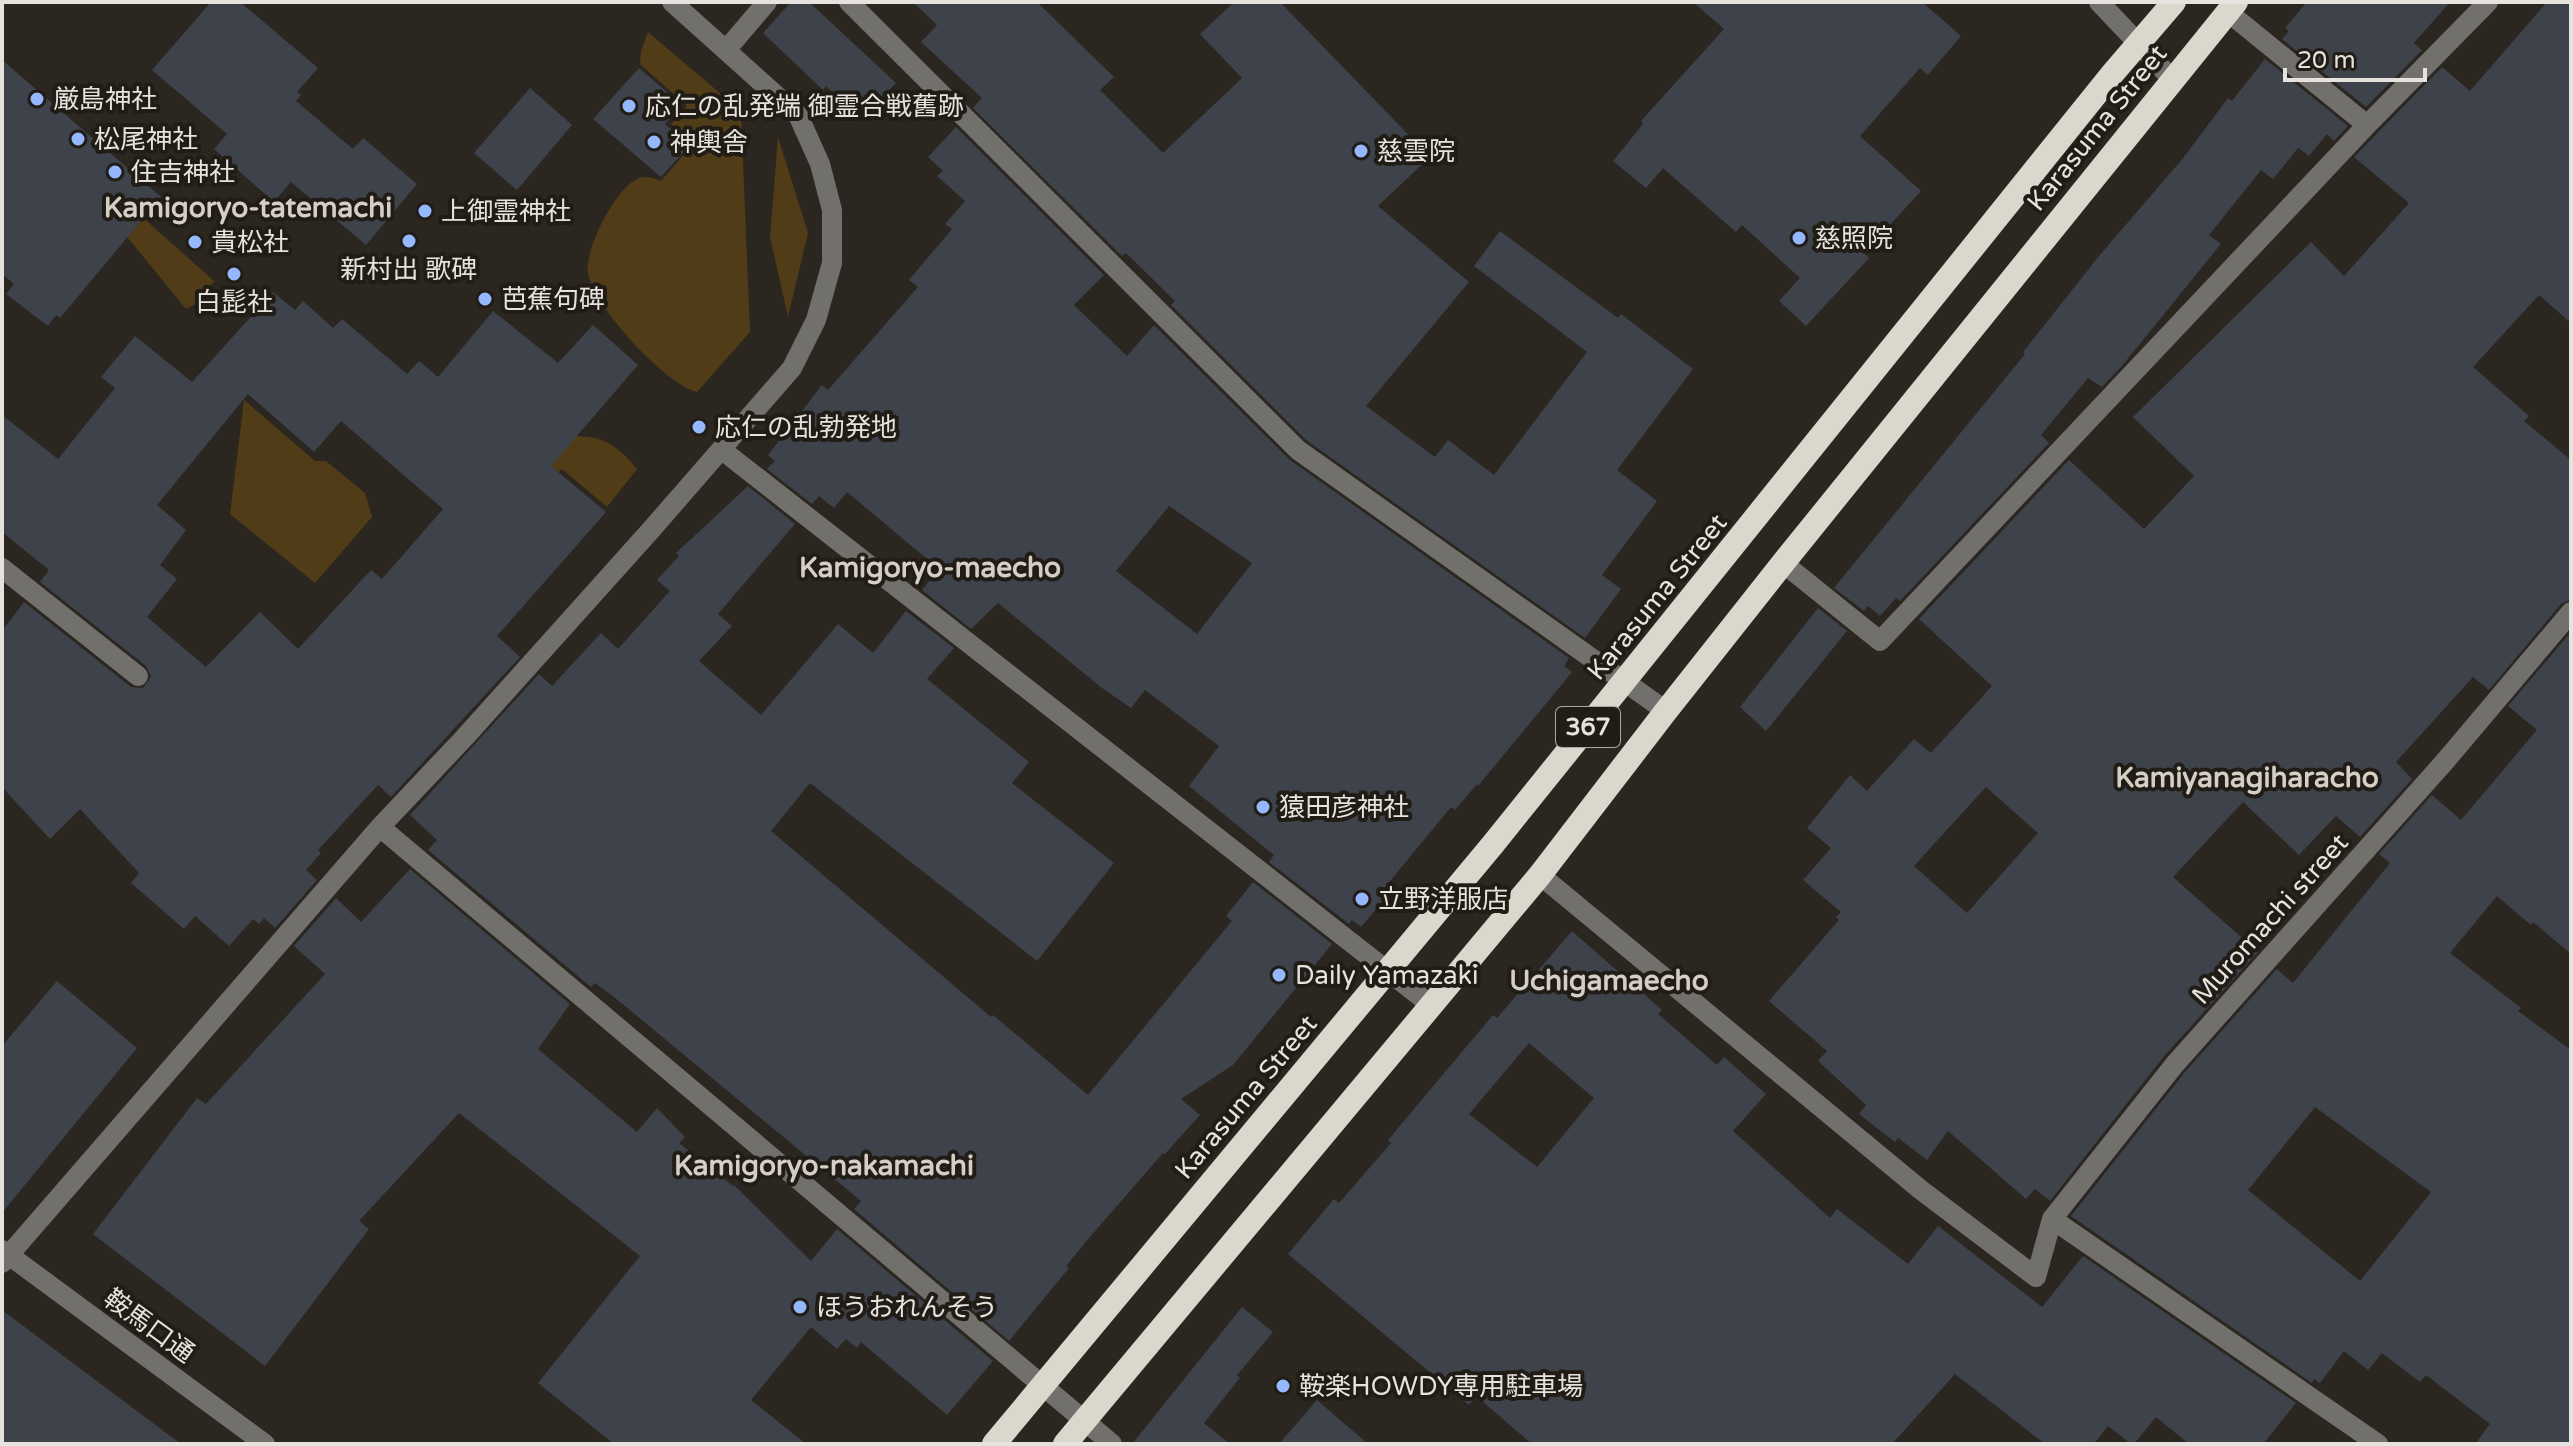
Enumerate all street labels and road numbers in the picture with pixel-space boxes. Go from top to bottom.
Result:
street label: Karasuma Street [2021,39,2173,217]
street label: Karasuma Street [1581,508,1733,686]
road number: 367 [1556,707,1620,747]
street label: Muromachi street [2185,827,2355,1011]
street label: Karasuma Street [1168,1009,1324,1185]
street label: 鞍馬口通 [98,1283,200,1369]

